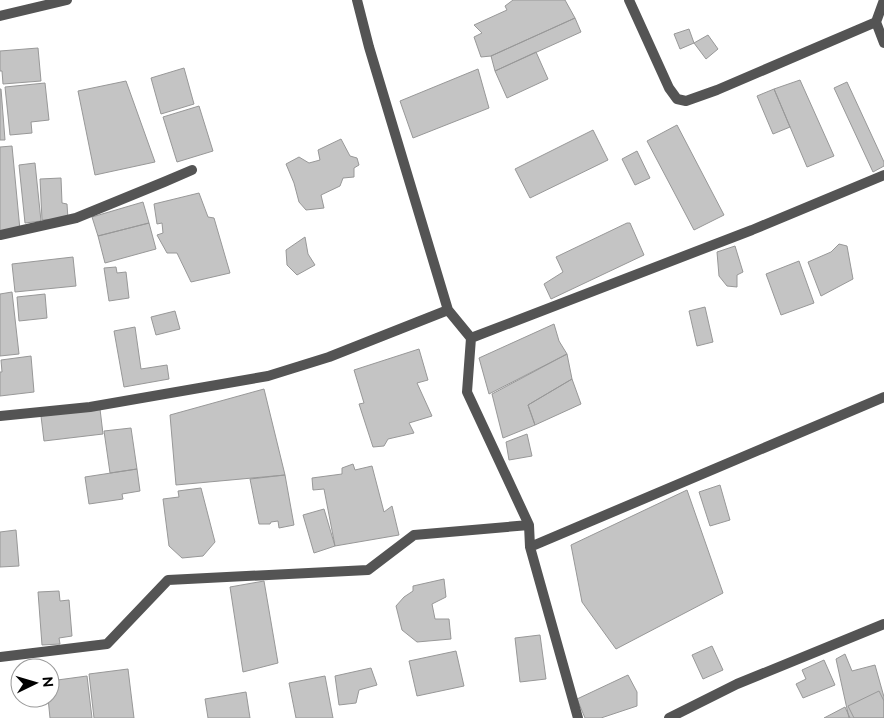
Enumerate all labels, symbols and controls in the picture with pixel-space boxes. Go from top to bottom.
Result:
north arrow [10,658,60,708]
text: N [40,676,56,688]

